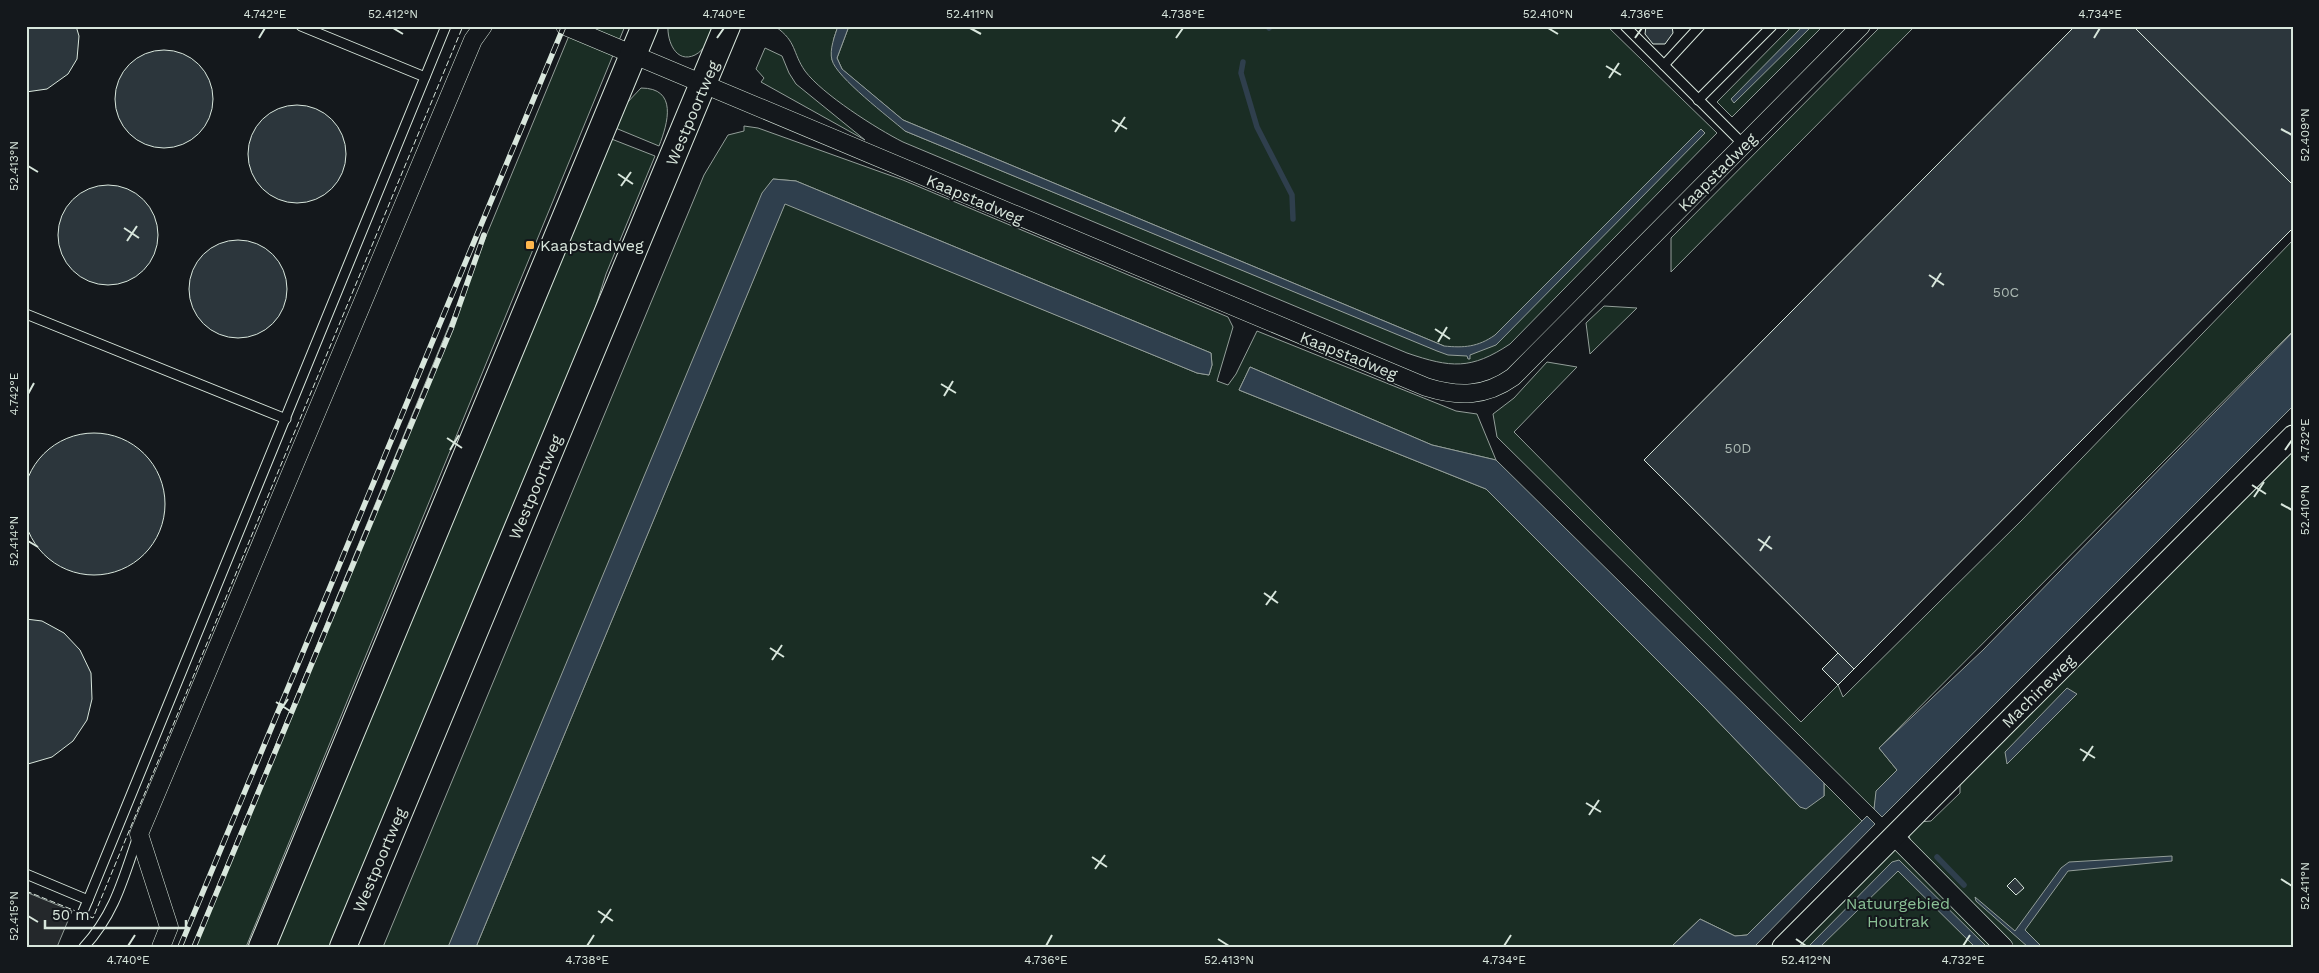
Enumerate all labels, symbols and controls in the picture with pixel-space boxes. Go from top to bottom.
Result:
text: 4.742°E [244,7,287,21]
text: 52.412°N [368,7,418,21]
text: 4.740°E [702,7,746,21]
text: 52.411°N [946,7,994,21]
text: 4.738°E [1161,7,1205,21]
text: 52.410°N [1523,7,1573,21]
text: 4.736°E [1620,7,1664,21]
text: 4.734°E [2078,7,2122,21]
street label: Westpoortweg [662,57,723,168]
text: 52.409°N [2298,108,2312,162]
street label: Kaapstadweg [1674,129,1761,216]
text: 52.413°N [7,141,21,191]
street label: Kaapstadweg [923,170,1027,229]
place label: Kaapstadweg [540,236,644,255]
marker: Kaapstadweg [524,239,536,251]
house number: 50C [1993,284,2019,300]
street label: Kaapstadweg [1297,327,1401,384]
text: 4.742°E [7,372,21,415]
text: 4.732°E [2298,418,2312,462]
street label: Westpoortweg [505,431,566,542]
house number: 50D [1725,440,1751,456]
text: 52.410°N [2298,485,2312,535]
text: 52.414°N [7,516,21,566]
street label: Machineweg [1998,651,2079,732]
street label: Westpoortweg [349,804,410,915]
text: 52.411°N [2298,862,2312,910]
text: 52.415°N [7,891,21,941]
park label: Natuurgebied Houtrak [1846,894,1950,931]
scale bar [45,898,186,930]
text: 50 m [52,906,89,924]
text: 4.740°E [106,953,150,967]
text: 4.738°E [565,953,609,967]
text: 4.736°E [1024,953,1068,967]
text: 52.413°N [1204,953,1254,967]
text: 4.734°E [1482,953,1526,967]
text: 52.412°N [1781,953,1831,967]
text: 4.732°E [1941,953,1985,967]

